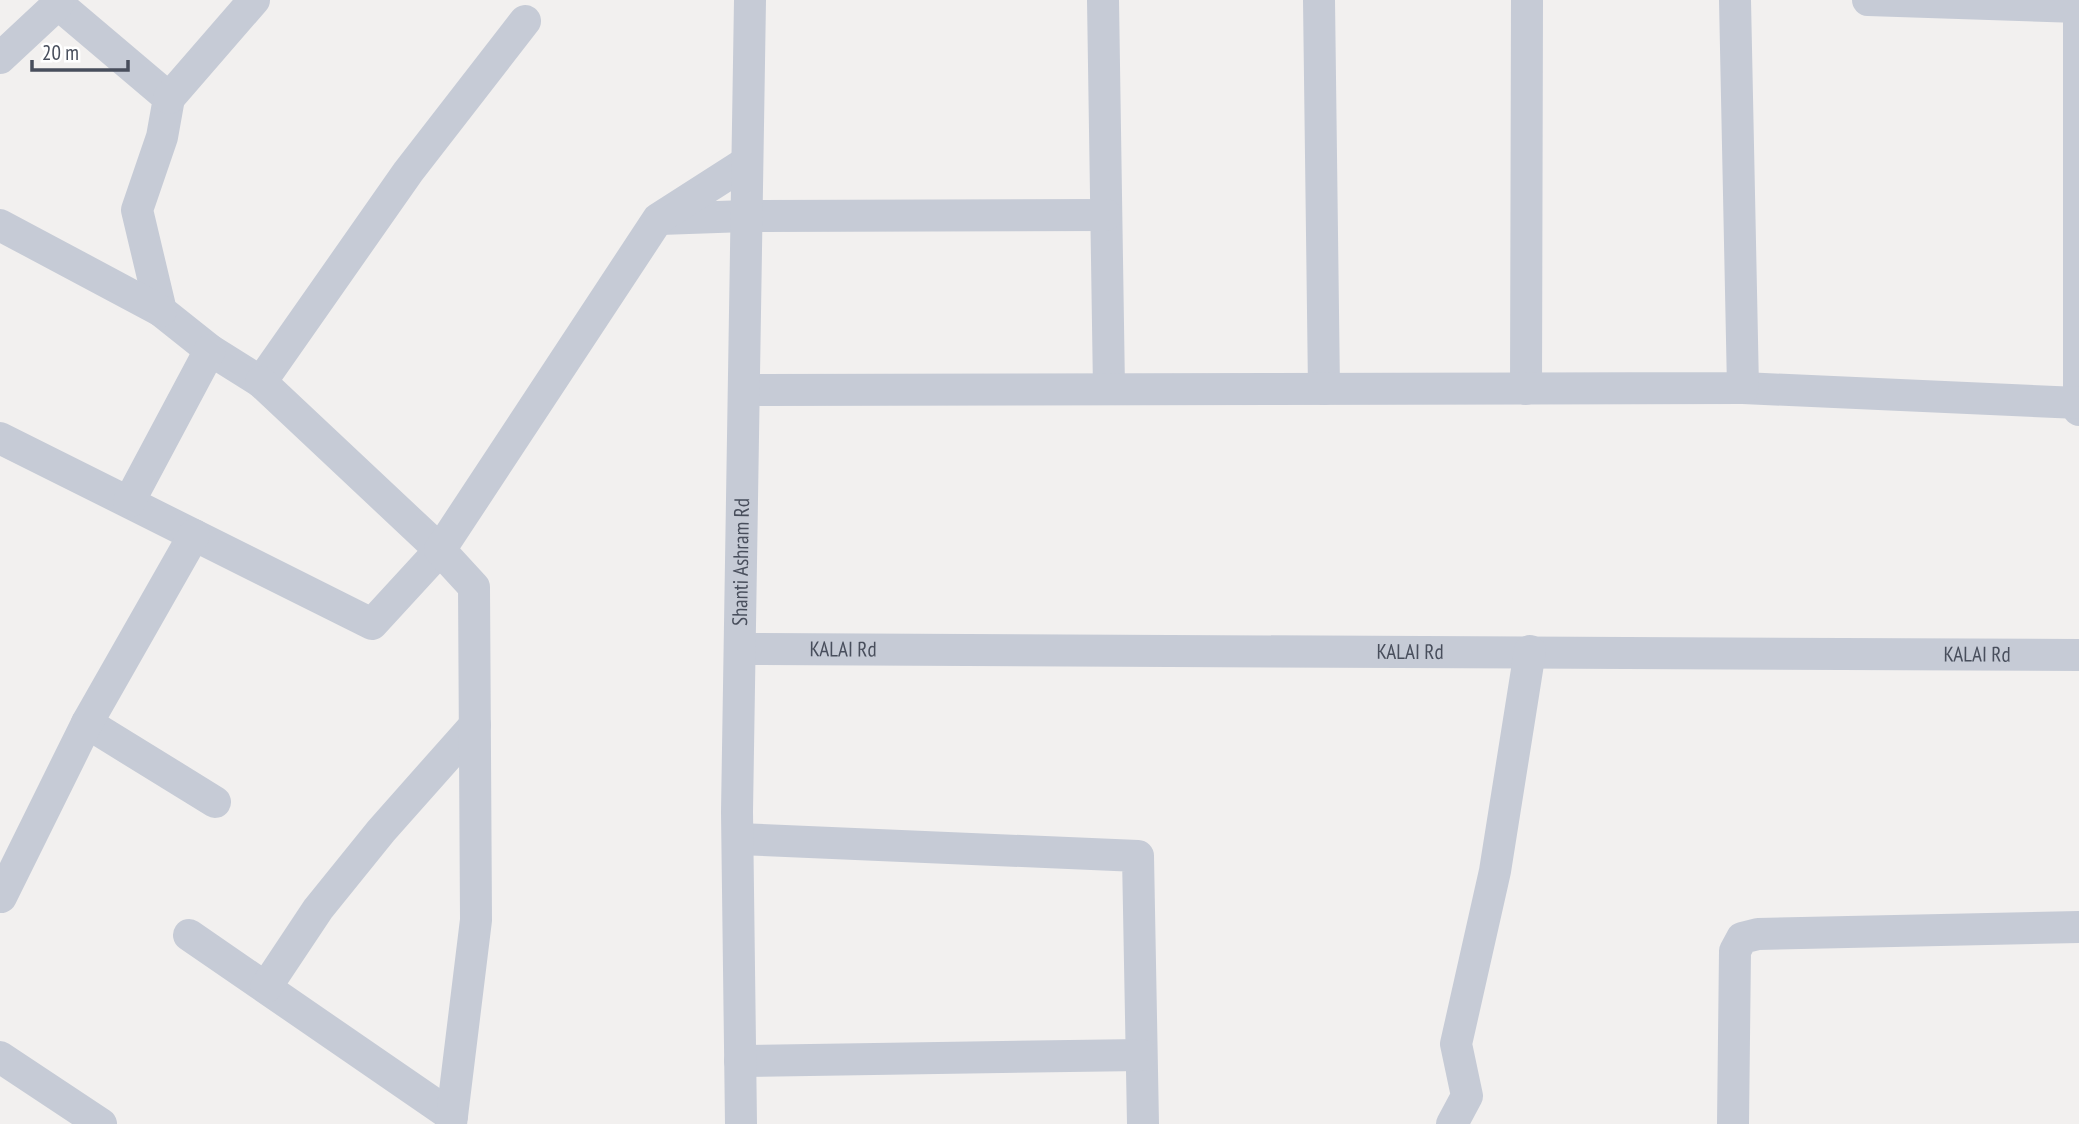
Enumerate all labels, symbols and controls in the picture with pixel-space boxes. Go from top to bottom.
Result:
scale bar [32,28,128,72]
text: 20 m [42,39,79,66]
street label: Shanti Ashram Rd [726,498,755,626]
street label: KALAI Rd [809,635,877,663]
street label: KALAI Rd [1376,638,1444,665]
street label: KALAI Rd [1943,640,2011,668]

